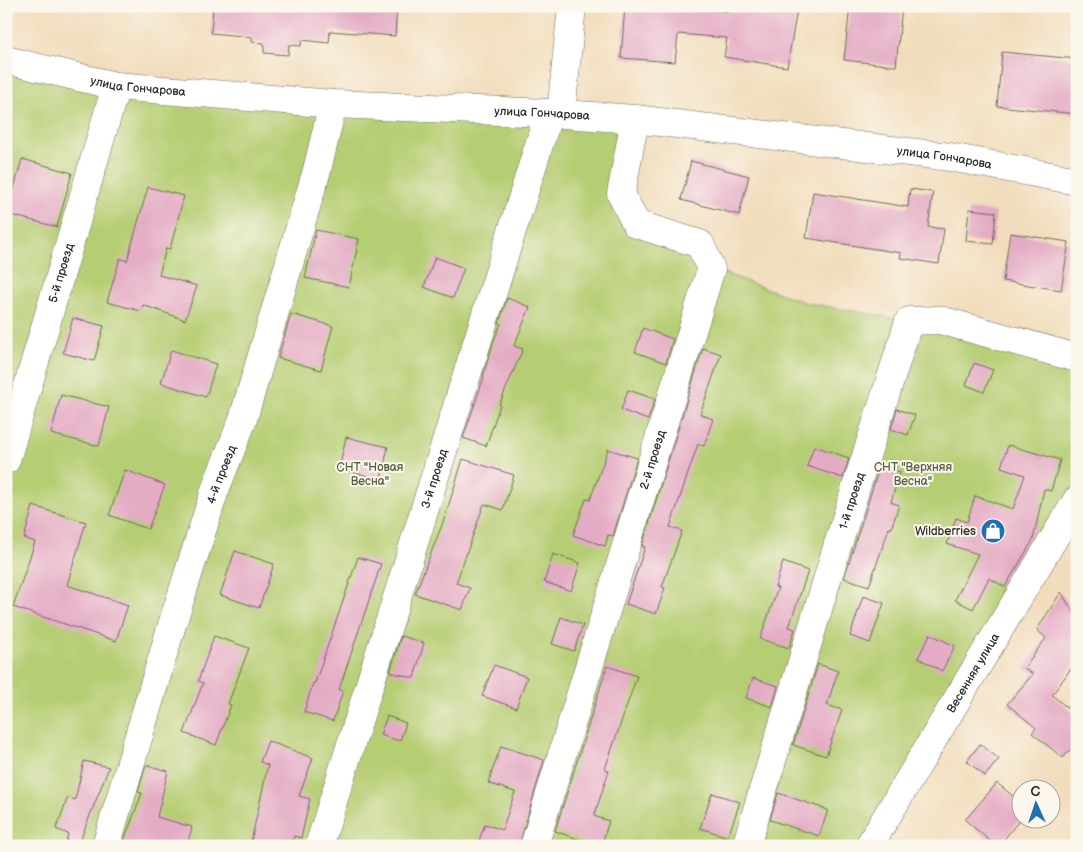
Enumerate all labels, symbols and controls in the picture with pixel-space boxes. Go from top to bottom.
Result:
street label: улица Гончарова [89,73,186,99]
street label: улица Гончарова [494,103,590,123]
street label: улица Гончарова [896,143,993,172]
street label: 5-й проезд [45,241,77,304]
street label: 2-й проезд [636,428,669,491]
street label: 4-й проезд [204,442,240,506]
street label: 3-й проезд [418,446,451,510]
park label: СНТ "Новая Весна" [337,460,404,489]
park label: СНТ "Верхняя Весна" [874,460,952,489]
street label: 1-й проезд [836,470,868,531]
shop icon: Wildberries [980,518,1006,544]
place label: Wildberries [915,524,976,539]
street label: Весенняя улица [943,630,1003,715]
north arrow [1010,780,1060,830]
text: С [1030,783,1041,800]

